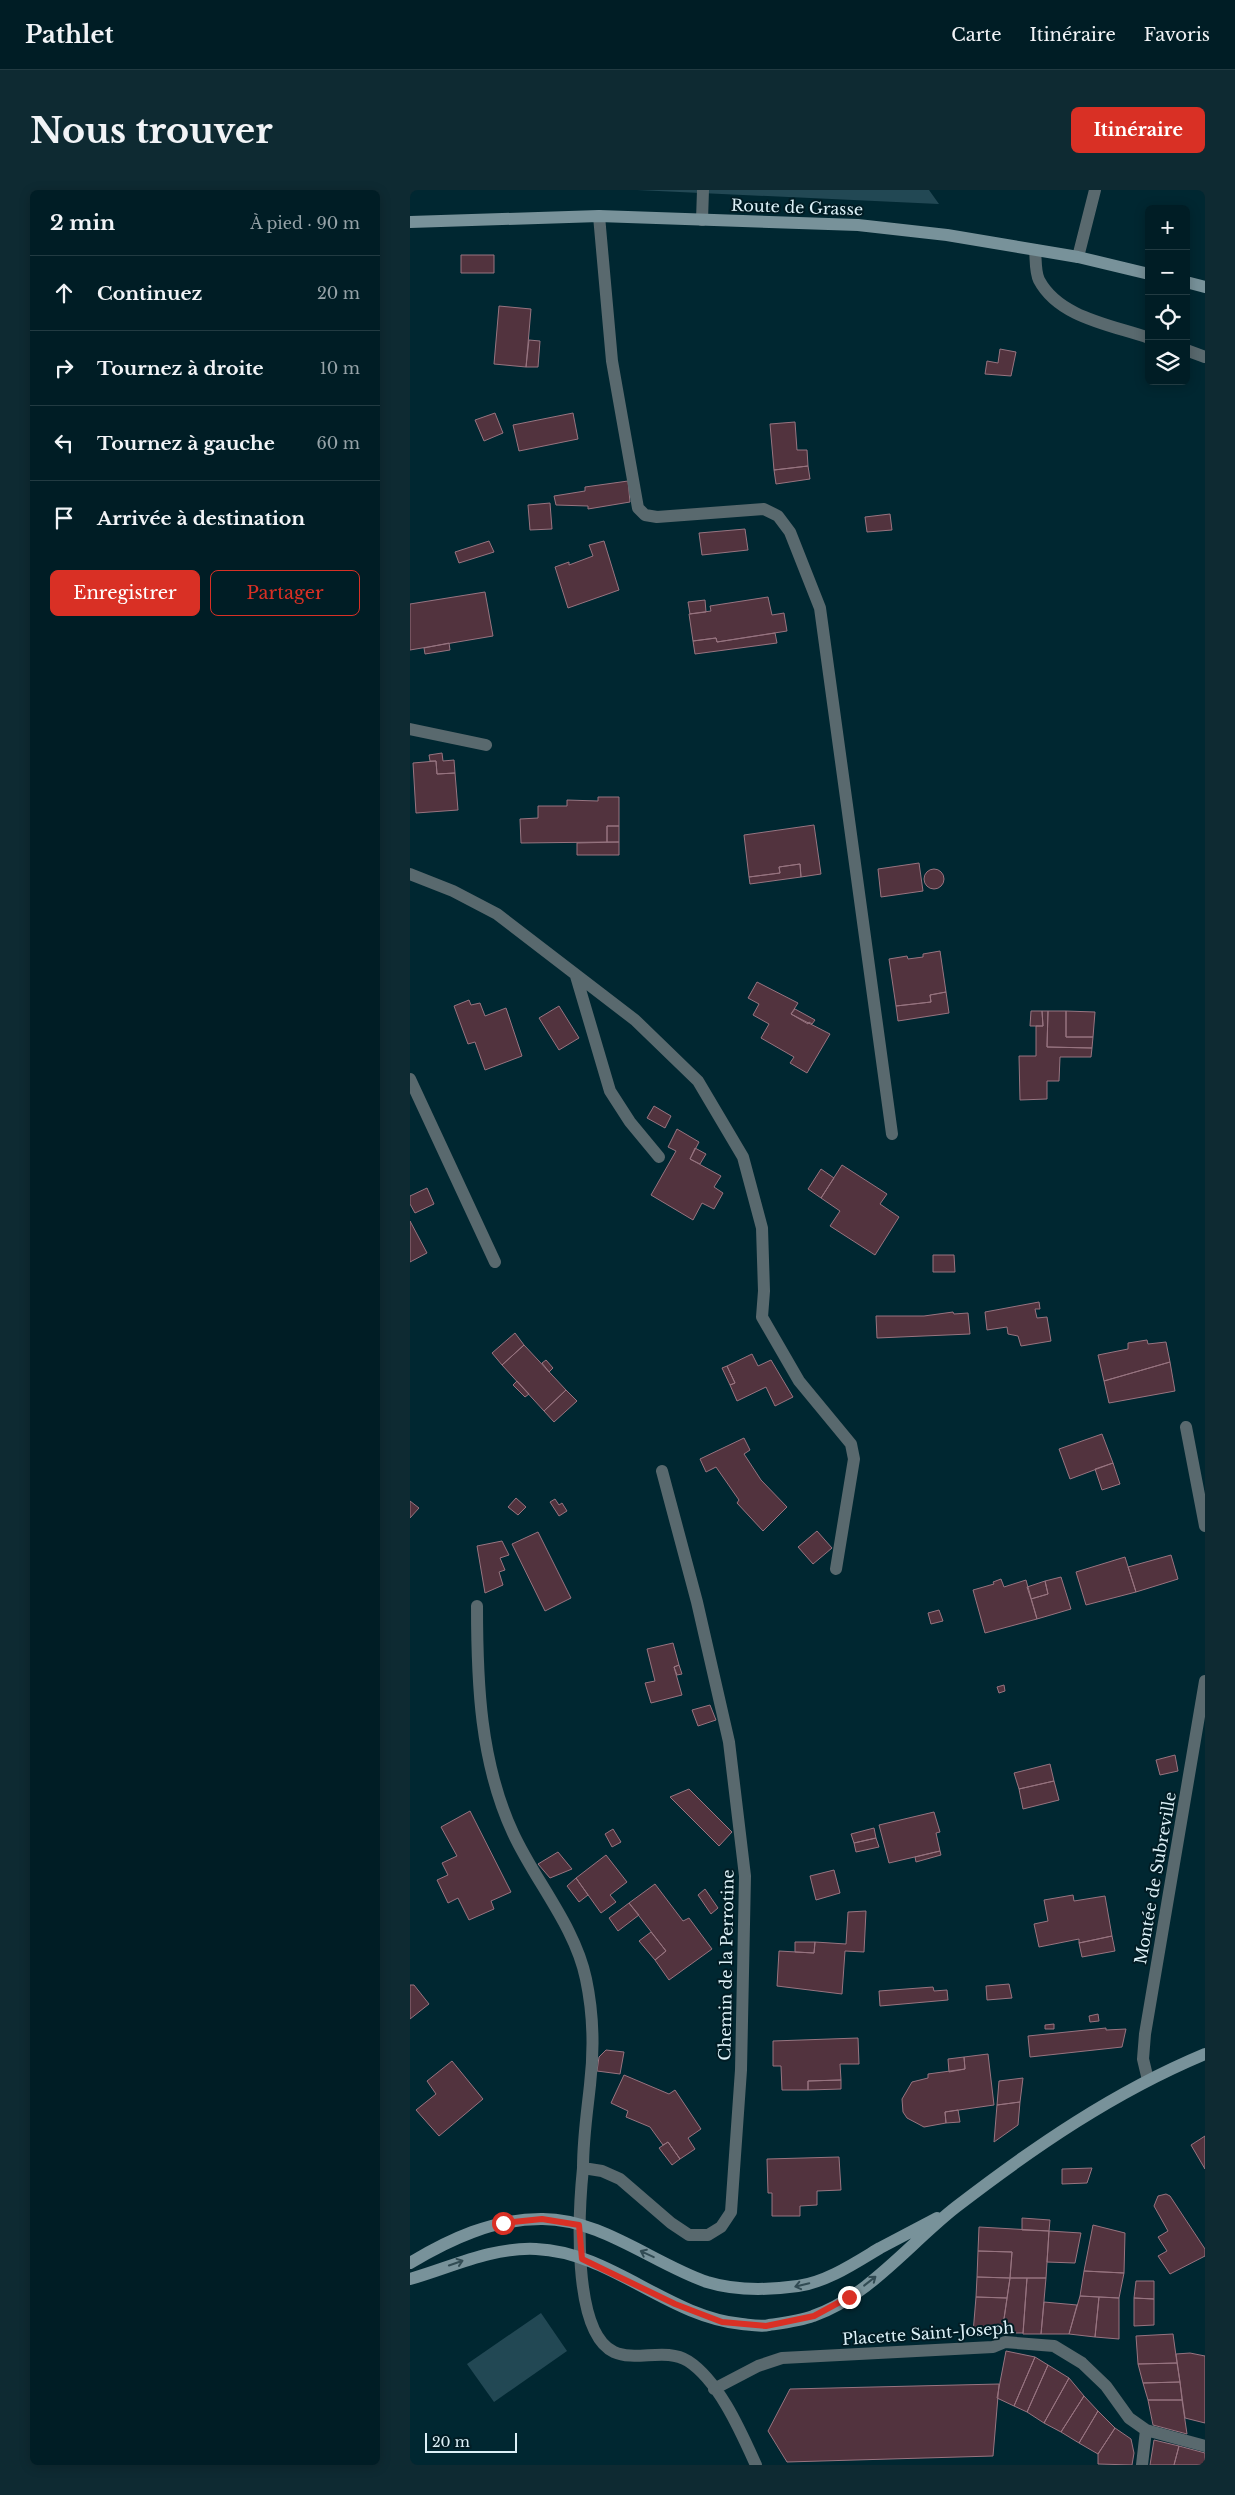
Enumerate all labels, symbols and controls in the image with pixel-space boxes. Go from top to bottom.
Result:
text: Pathlet [25,20,114,49]
text: Carte [951,24,1001,46]
text: Itinéraire [1029,24,1116,46]
text: Favoris [1144,24,1210,46]
button: Itinéraire [1071,107,1205,153]
text: Nous trouver [30,109,273,152]
street label: Route de Grasse [731,195,863,219]
map controls [1145,205,1190,385]
button: + [1145,205,1190,250]
text: 2 min [50,210,115,236]
text: À pied · 90 m [250,213,360,233]
button: − [1145,250,1190,295]
icon: ahead [50,279,78,307]
text: Continuez [97,282,202,305]
text: 20 m [317,283,360,303]
button: locate [1145,295,1190,340]
button: layers [1145,340,1190,385]
icon: right [50,354,78,382]
text: Tournez à droite [97,357,264,380]
text: 10 m [320,358,360,378]
icon: left [50,429,78,457]
text: Tournez à gauche [97,432,275,455]
text: 60 m [317,433,360,453]
icon: arrive [50,504,78,532]
text: Arrivée à destination [97,507,305,530]
button: Enregistrer [50,570,200,616]
button: Partager [210,570,360,616]
street label: Montée de Subreville [1130,1790,1180,1966]
street label: Chemin de la Perrotine [714,1869,738,2061]
route start [492,2212,515,2235]
one-way arrow [639,2248,654,2258]
one-way arrow [448,2258,463,2267]
one-way arrow [863,2275,876,2286]
one-way arrow [794,2281,810,2290]
route end [838,2286,861,2309]
street label: Placette Saint-Joseph [841,2317,1015,2349]
scale bar [425,2430,518,2453]
text: 20 m [432,2433,470,2451]

